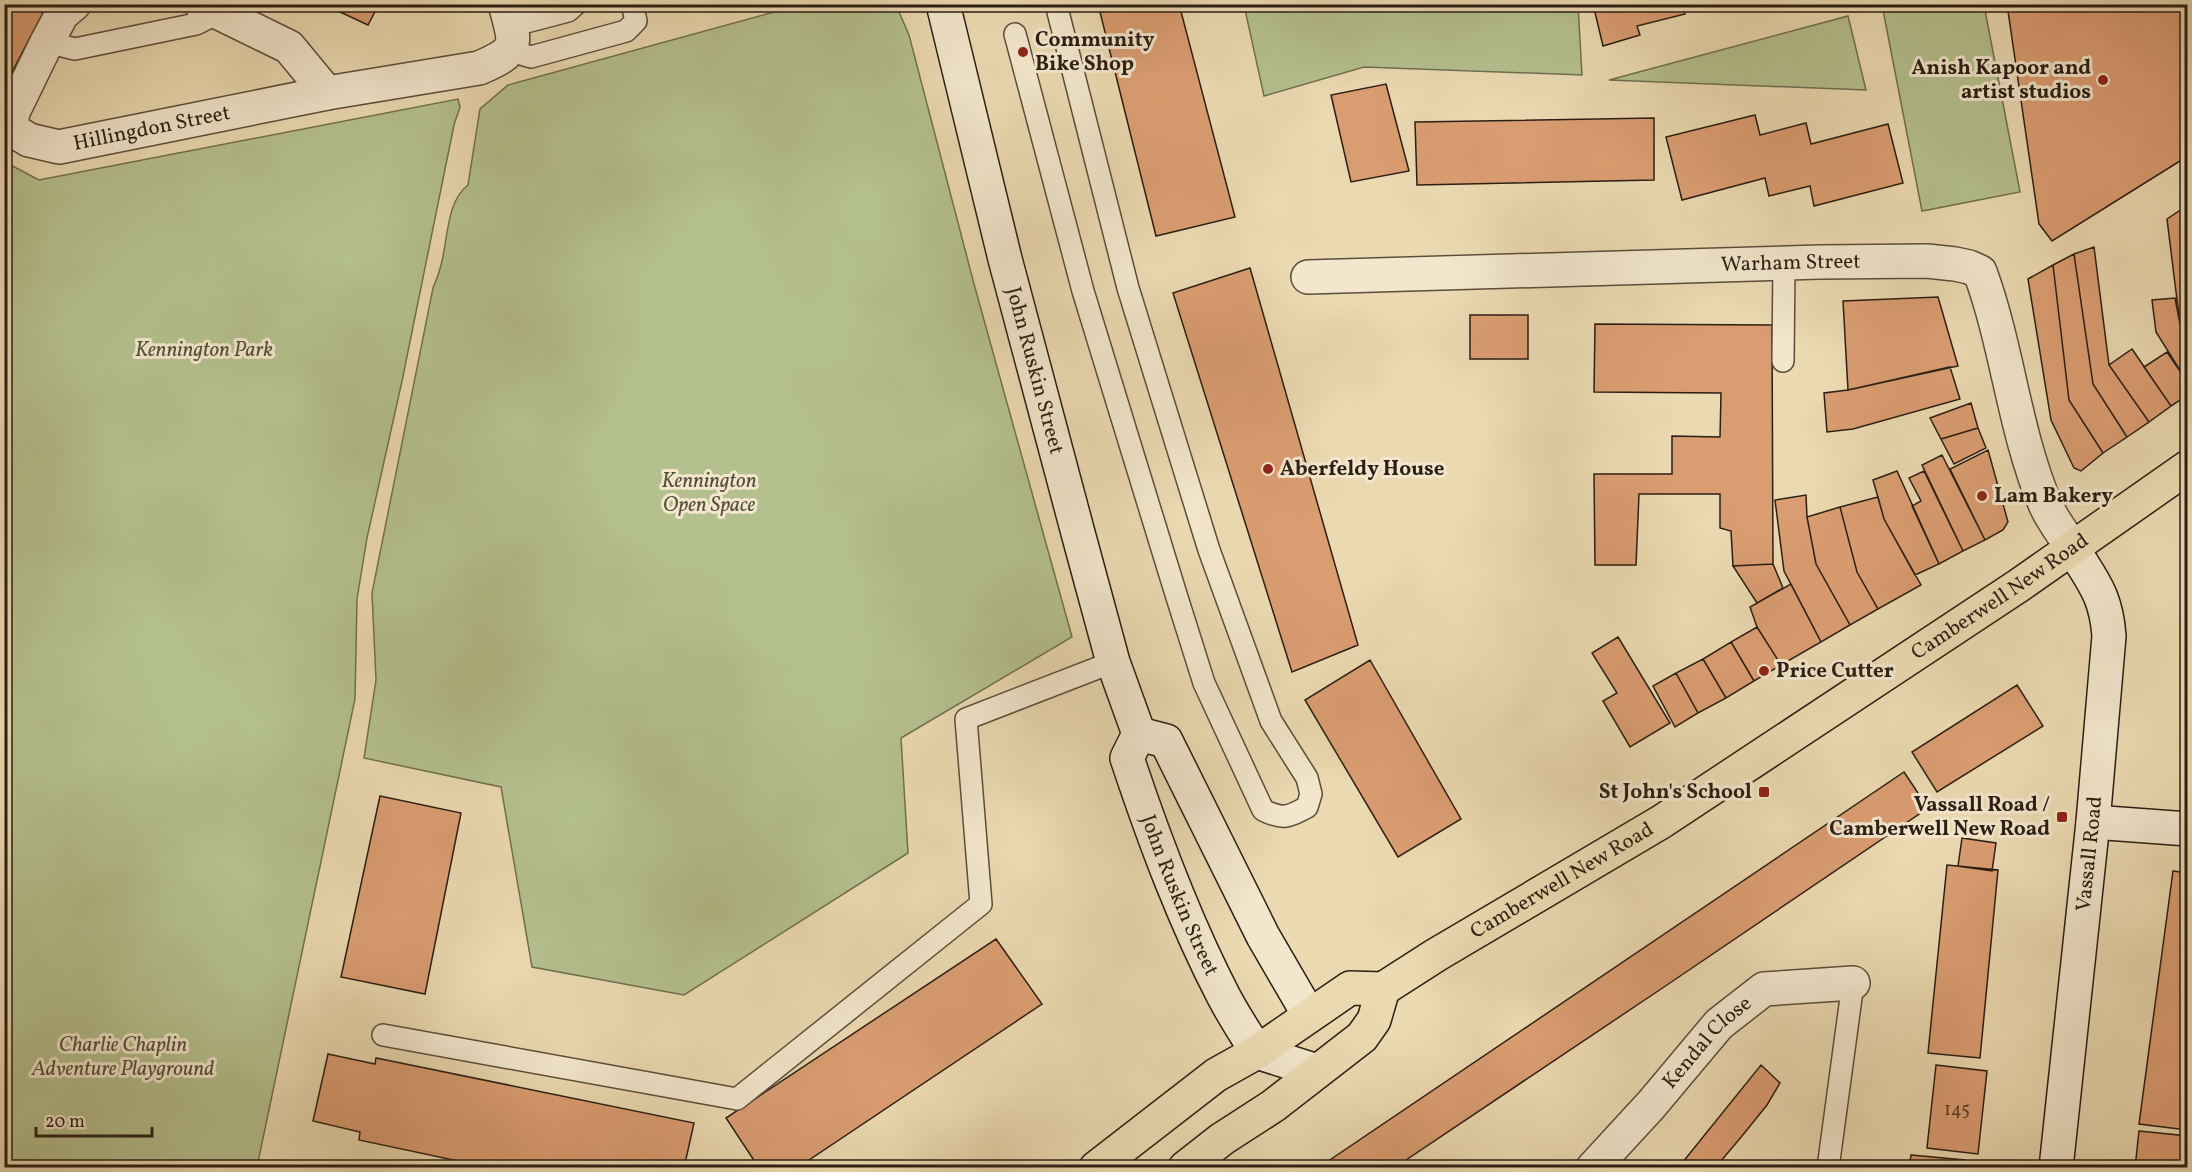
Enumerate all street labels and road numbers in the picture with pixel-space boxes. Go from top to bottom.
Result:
street label: Hillingdon Street [71,98,233,158]
street label: Warham Street [1721,247,1861,279]
street label: John Ruskin Street [999,284,1071,458]
street label: Camberwell New Road [1906,526,2094,667]
street label: Vassall Road [2069,795,2110,913]
street label: John Ruskin Street [1133,811,1226,981]
street label: Camberwell New Road [1465,815,1659,946]
street label: Kendal Close [1656,989,1758,1095]

